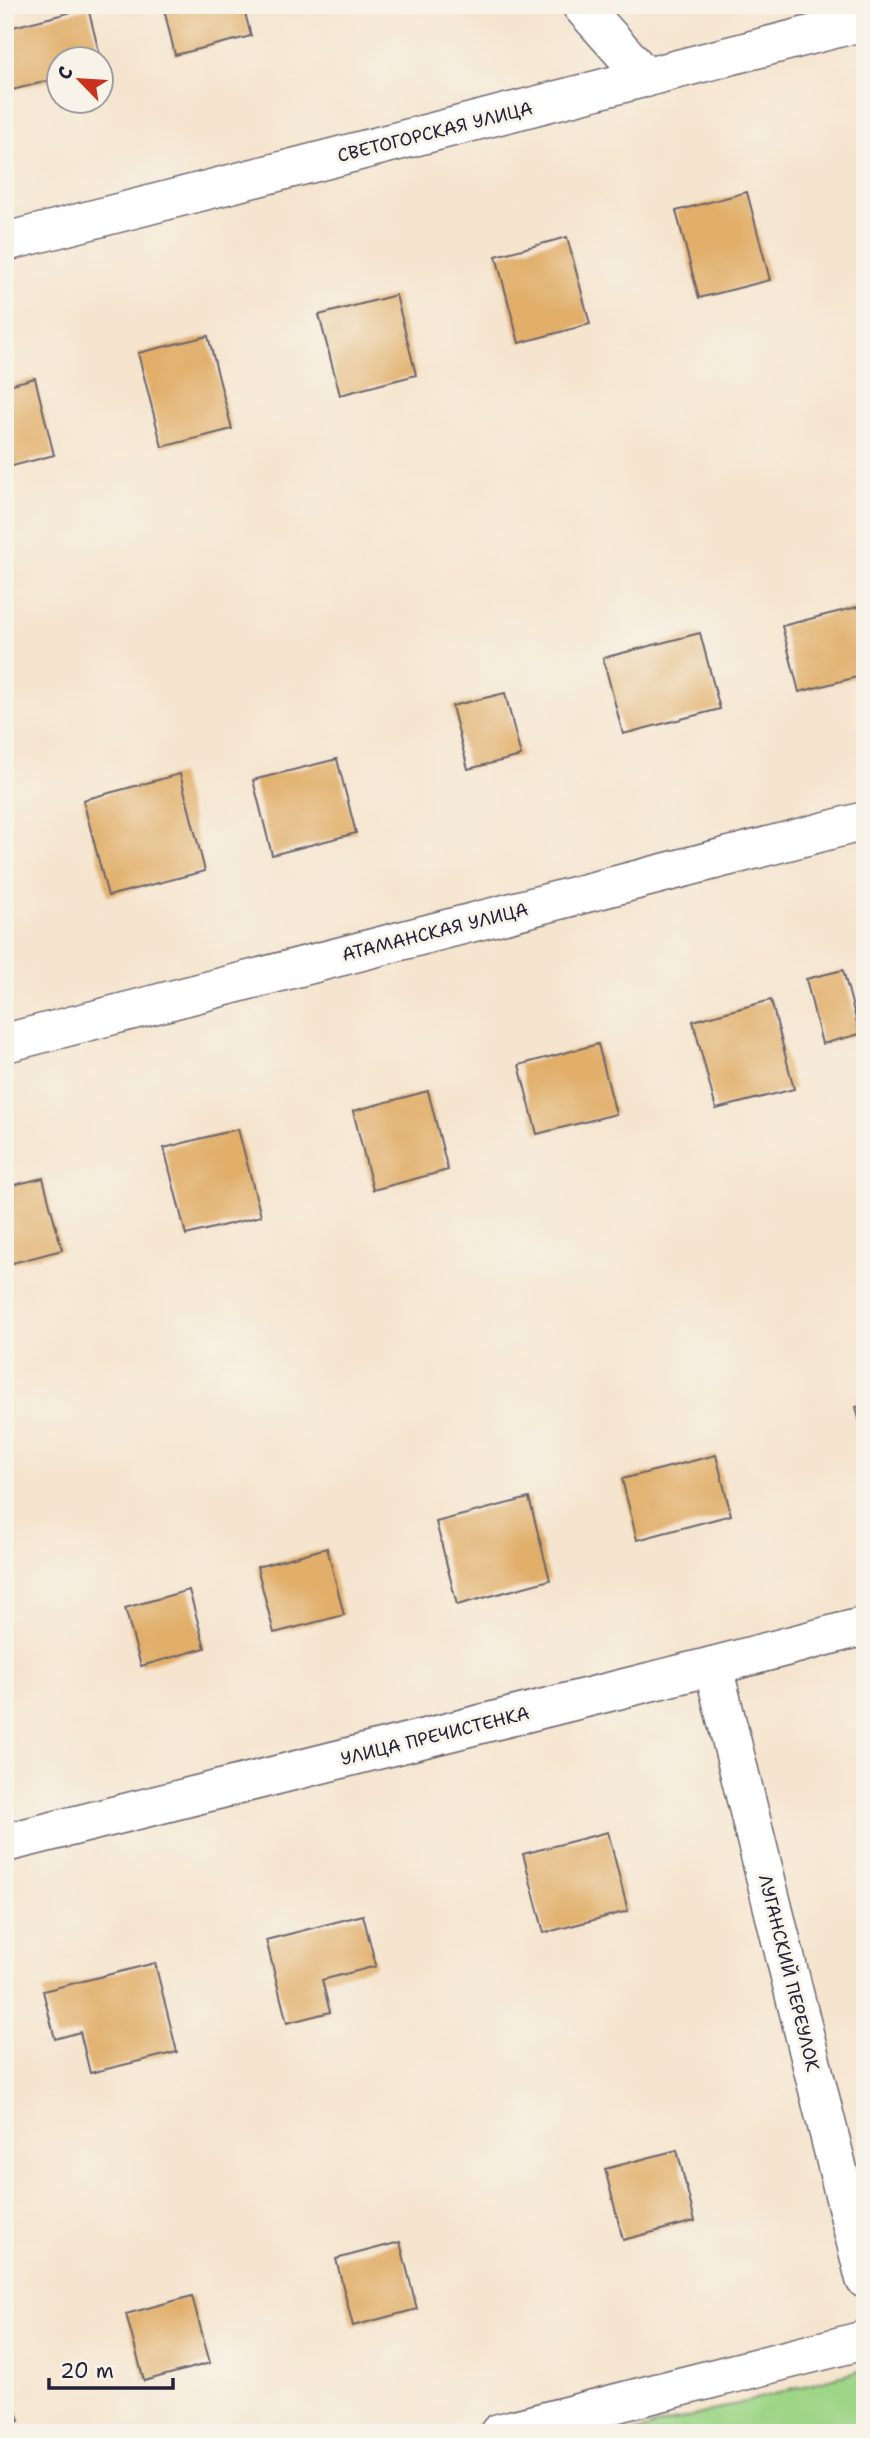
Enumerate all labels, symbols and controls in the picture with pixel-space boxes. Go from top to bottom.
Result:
north arrow [46,46,116,116]
text: С [51,62,79,84]
street label: СВЕТОГОРСКАЯ УЛИЦА [335,96,535,168]
street label: АТАМАНСКАЯ УЛИЦА [339,897,531,967]
street label: УЛИЦА ПРЕЧИСТЕНКА [338,1701,532,1771]
street label: ЛУГАНСКИЙ ПЕРЕУЛОК [753,1872,825,2074]
scale bar [49,2347,173,2391]
text: 20 m [60,2357,114,2385]

